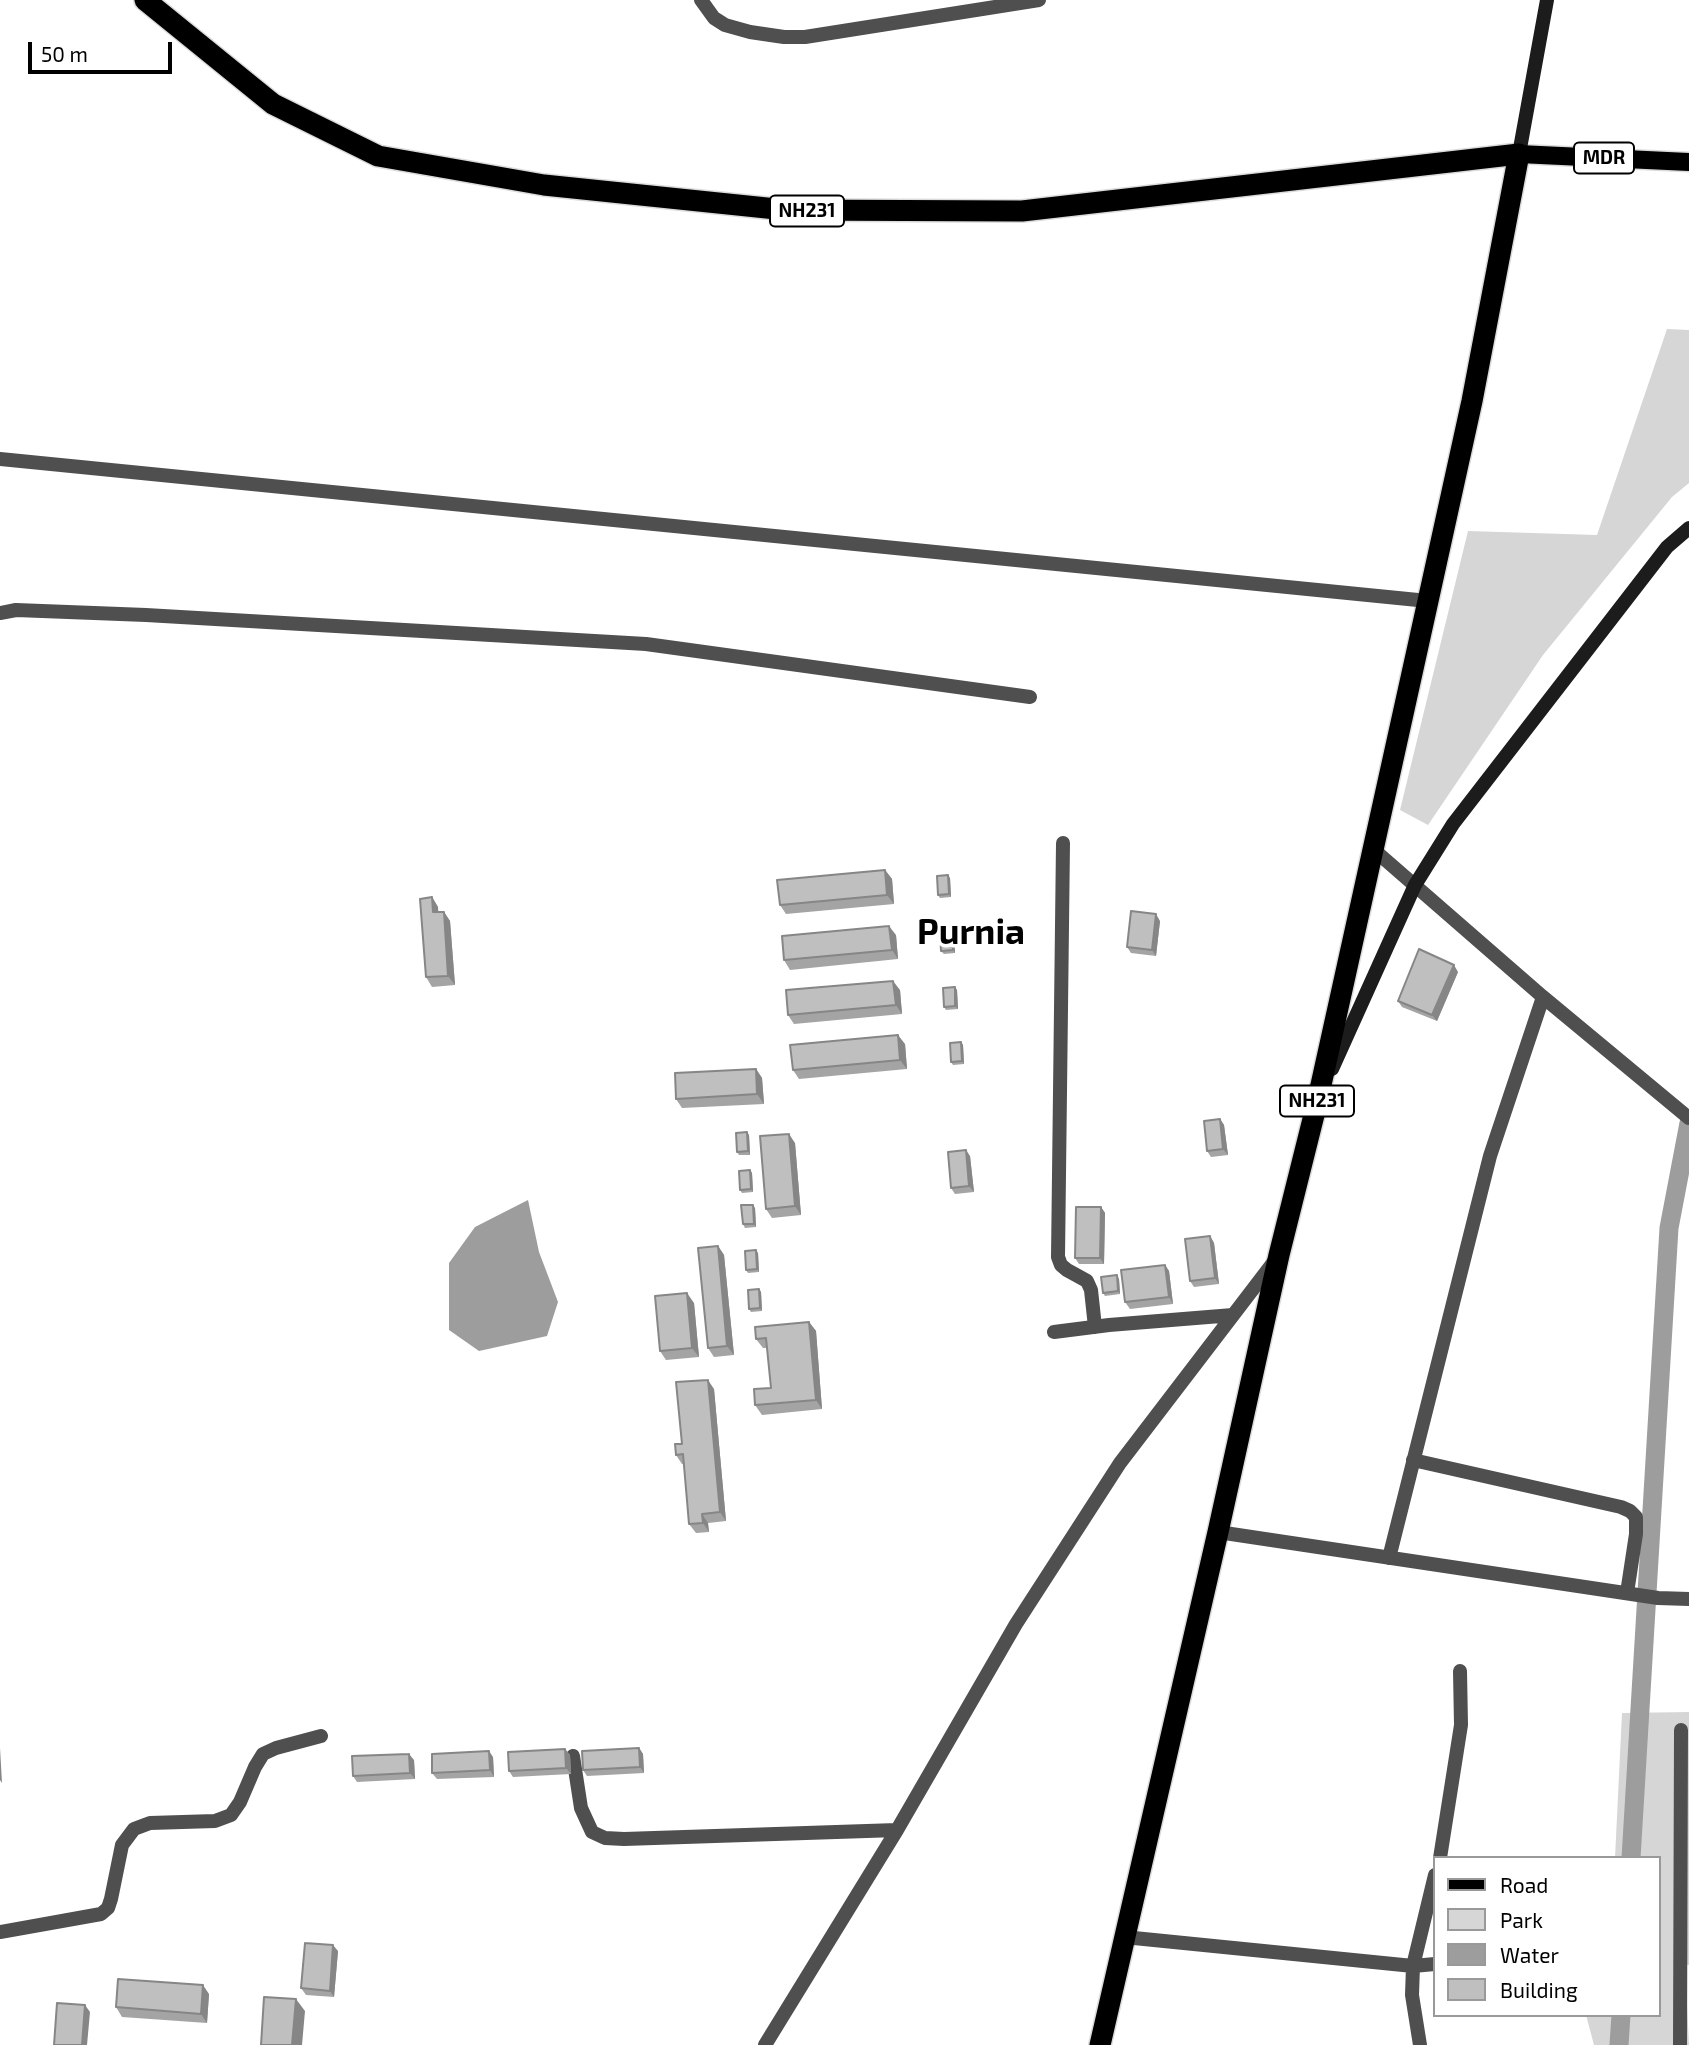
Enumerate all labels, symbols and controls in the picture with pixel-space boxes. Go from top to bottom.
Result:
scale bar [32,28,175,72]
text: 50 m [41,41,88,66]
road number: MDR [1574,142,1634,174]
road number: NH231 [770,196,844,226]
district label: Purnia [917,911,1025,953]
road number: NH231 [1280,1086,1354,1116]
legend [1434,1856,1661,2017]
text: Road [1500,1872,1548,1897]
text: Park [1500,1907,1543,1932]
text: Water [1500,1942,1559,1967]
text: Building [1500,1977,1578,2002]

